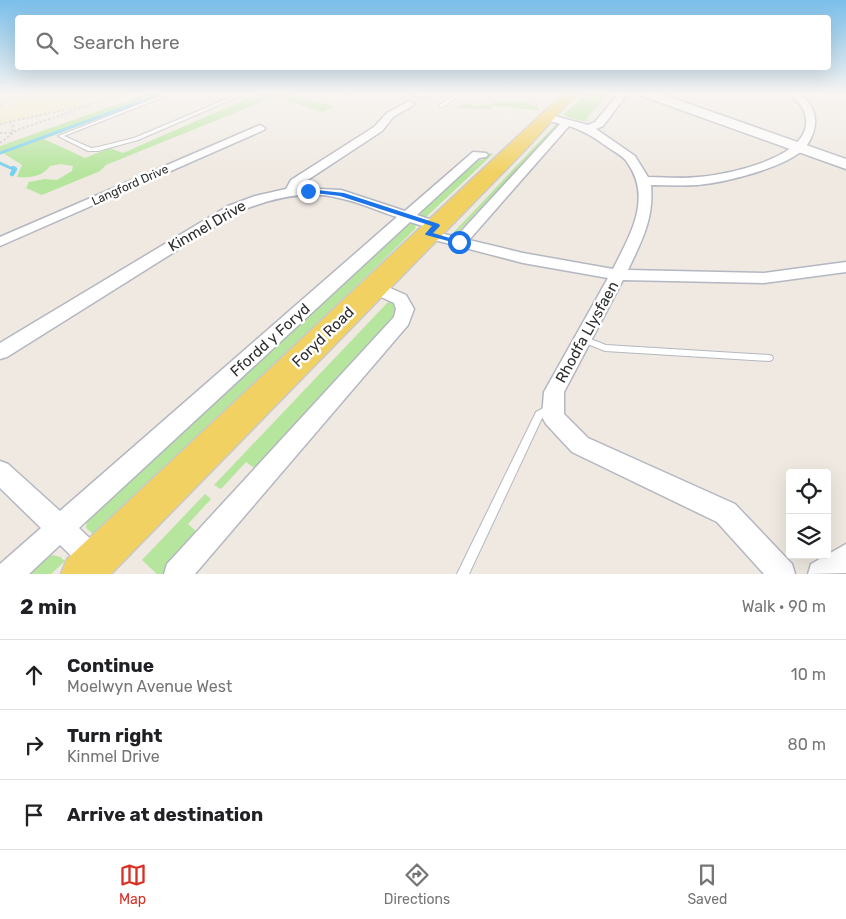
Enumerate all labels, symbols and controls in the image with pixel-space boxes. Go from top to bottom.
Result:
search box [15,15,831,70]
icon: search [33,29,61,57]
text: Search here [73,31,180,54]
street label: Langford Drive [89,162,171,208]
route end [297,180,320,203]
street label: Kinmel Drive [165,196,249,256]
route start [448,231,471,254]
street label: Rhodfa Llysfaen [552,278,622,386]
street label: Ffordd y Foryd [227,300,313,380]
street label: Foryd Road [288,303,358,371]
map controls [786,469,831,559]
button: locate [786,469,831,514]
button: layers [786,514,831,559]
text: 2 min [20,594,77,619]
text: Walk · 90 m [742,597,826,616]
text: Continue [67,654,154,677]
icon: ahead [20,661,48,689]
text: 10 m [791,665,826,684]
text: Moelwyn Avenue West [67,677,232,696]
text: Turn right [67,724,162,747]
icon: right [20,731,48,759]
text: 80 m [788,735,826,754]
text: Kinmel Drive [67,747,160,766]
icon: arrive [20,801,48,829]
text: Arrive at destination [67,803,263,826]
tab: Map [119,861,147,908]
tab: Directions [384,861,450,908]
tab: Saved [687,861,727,908]

